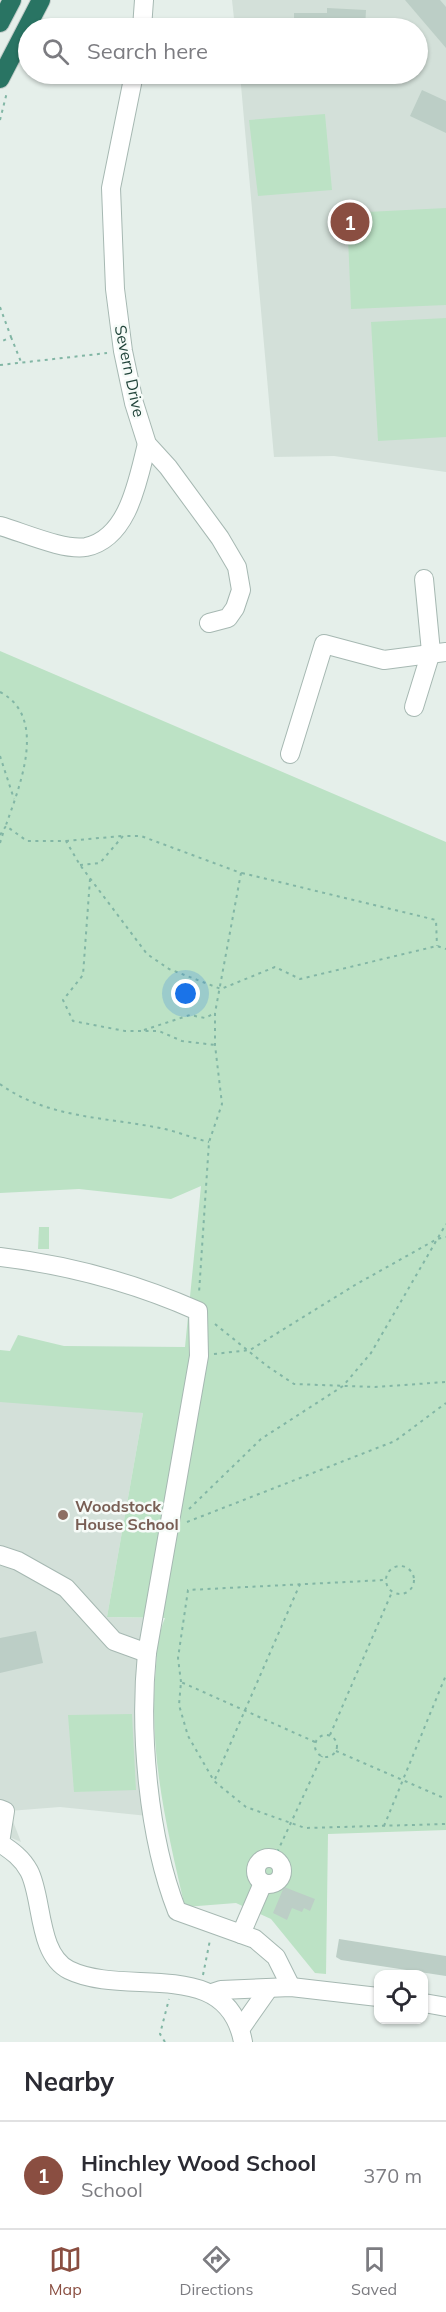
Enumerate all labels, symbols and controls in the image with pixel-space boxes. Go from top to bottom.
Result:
search box [18,18,428,84]
icon: search [39,35,72,68]
text: Search here [87,37,208,65]
pin: 1 [330,200,370,244]
street label: Severn Drive [110,323,150,419]
your location [171,979,200,1008]
place label: Woodstock House School [75,1496,179,1534]
marker: Woodstock House School [56,1508,70,1522]
map controls [374,1970,428,2024]
button: locate [374,1970,428,2024]
text: Nearby [24,2065,114,2098]
text: Hinchley Wood School [81,2149,316,2177]
text: 1 [38,2163,50,2188]
text: 370 m [363,2163,422,2188]
text: School [81,2177,143,2202]
tab: Map [49,2243,82,2299]
tab: Directions [179,2243,253,2299]
tab: Saved [351,2243,397,2299]

